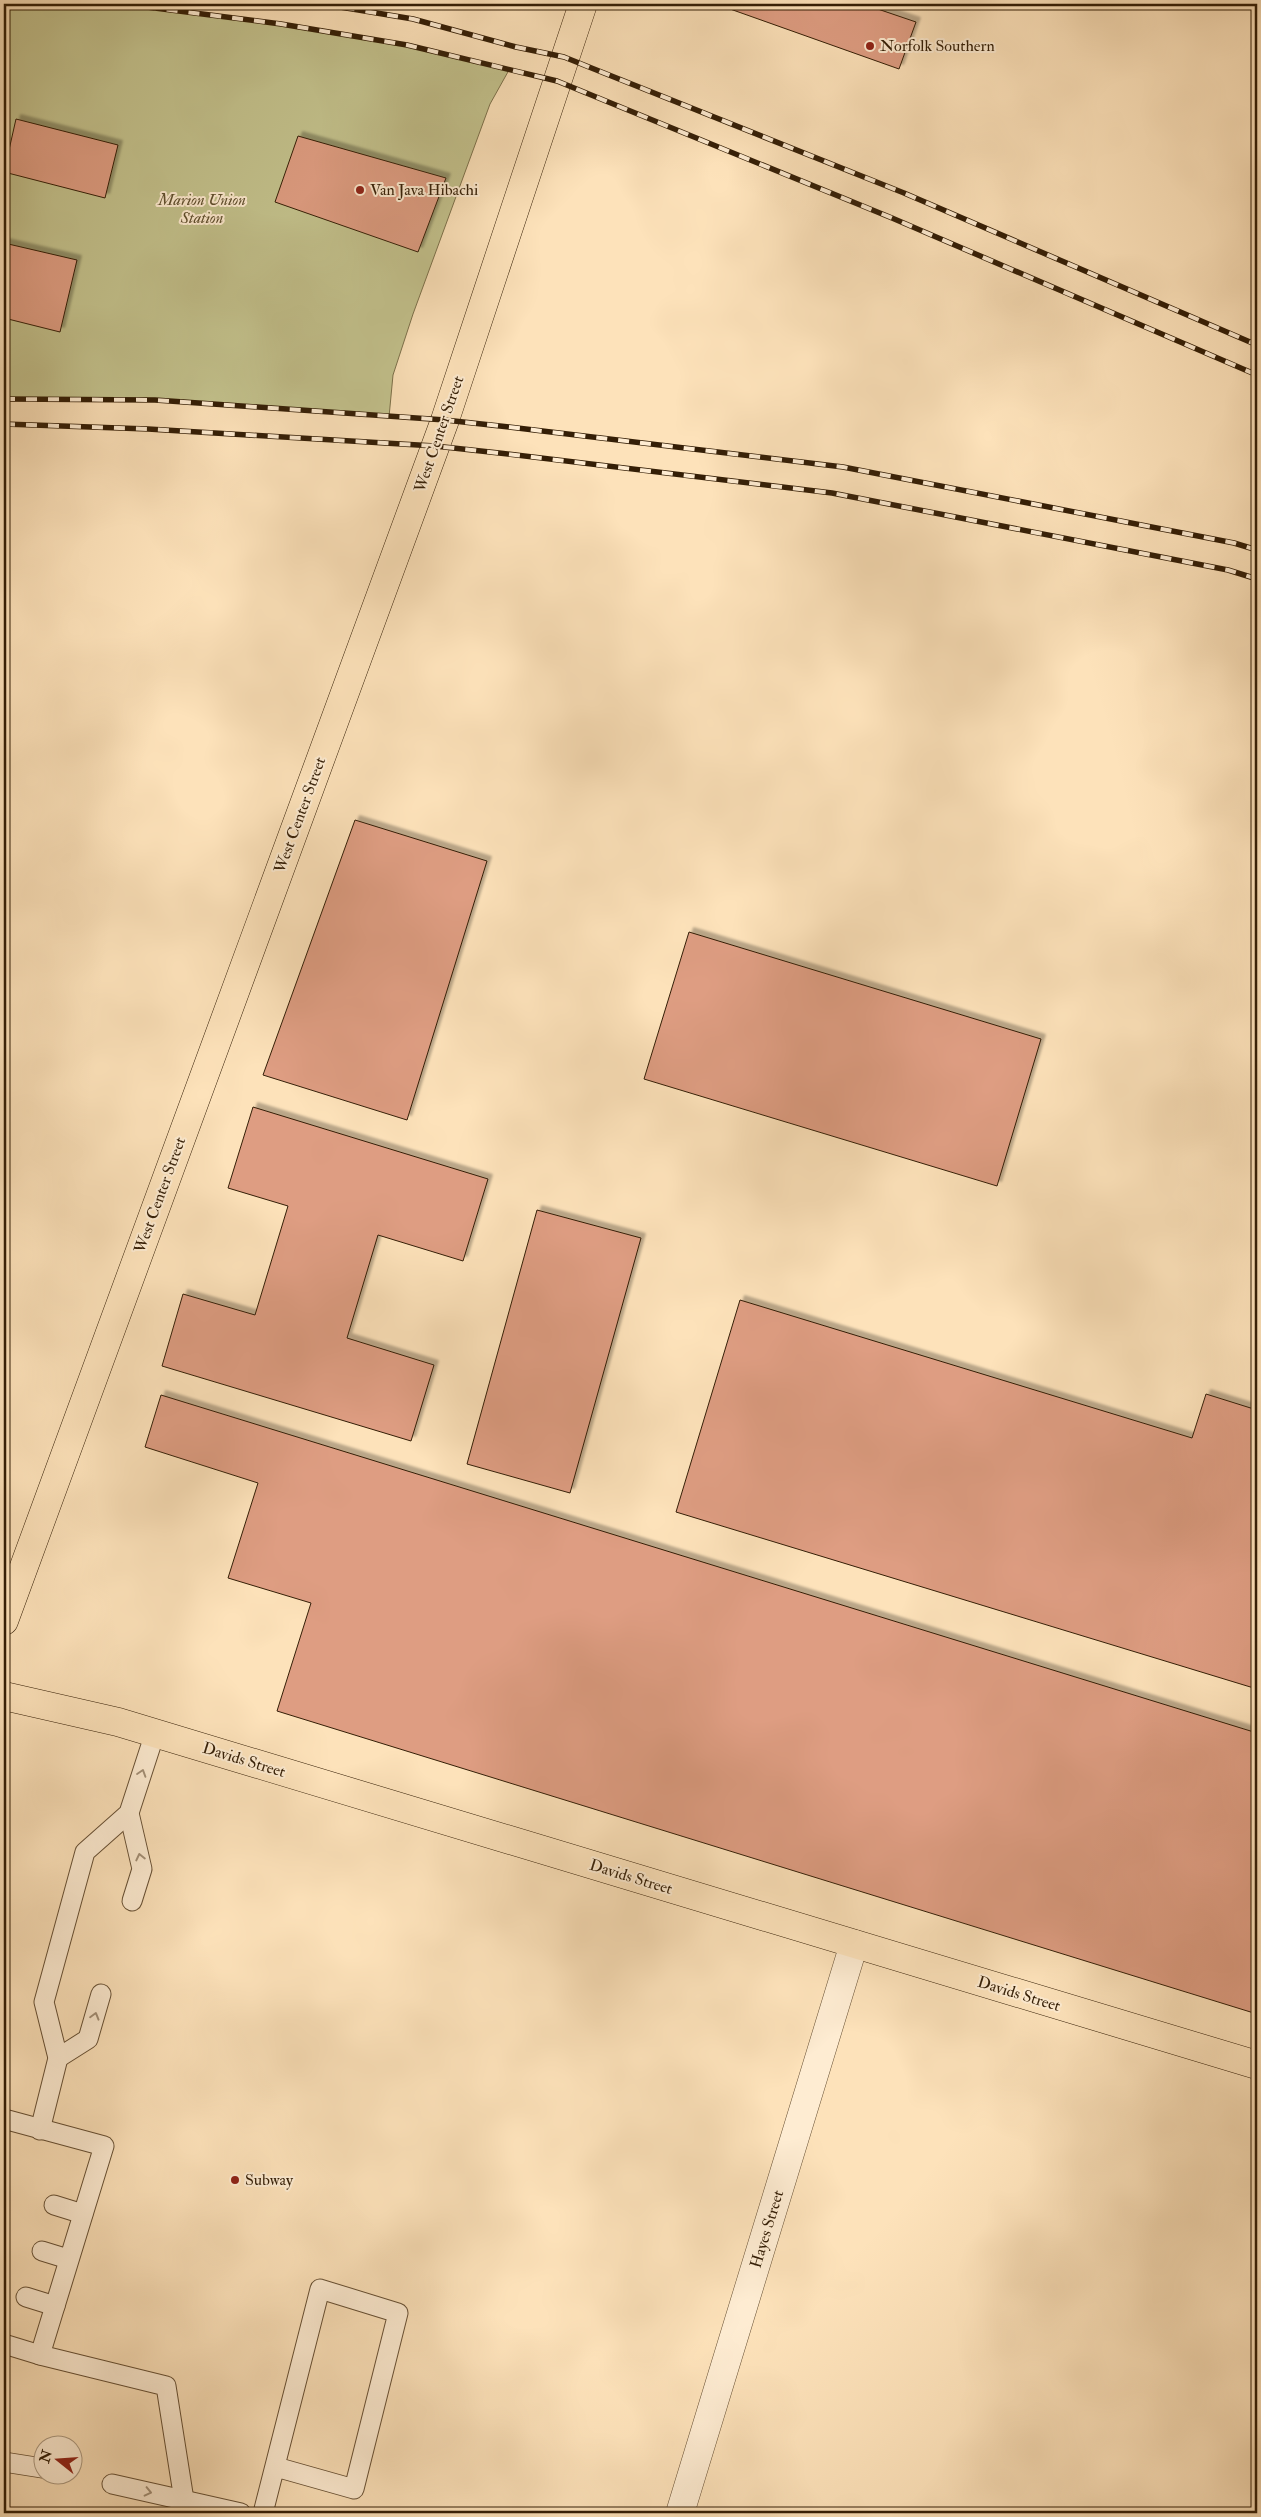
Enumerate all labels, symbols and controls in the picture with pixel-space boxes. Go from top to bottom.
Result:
place label: Norfolk Southern [880,36,995,56]
marker: Norfolk Southern [864,40,876,52]
place label: Van Java Hibachi [370,180,478,201]
marker: Van Java Hibachi [354,184,366,196]
park label: Marion Union Station [157,190,246,228]
street label: West Center Street [409,373,468,496]
street label: West Center Street [269,754,330,877]
street label: West Center Street [129,1134,190,1257]
street label: Davids Street [200,1738,288,1782]
one-way arrow [136,1769,146,1777]
one-way arrow [135,1853,146,1862]
street label: Davids Street [587,1855,675,1899]
street label: Davids Street [975,1972,1063,2016]
one-way arrow [89,2013,99,2021]
place label: Subway [245,2170,294,2190]
marker: Subway [229,2174,241,2186]
street label: Hayes Street [746,2188,788,2270]
north arrow [32,2434,82,2484]
text: N [36,2447,56,2466]
one-way arrow [144,2486,153,2497]

